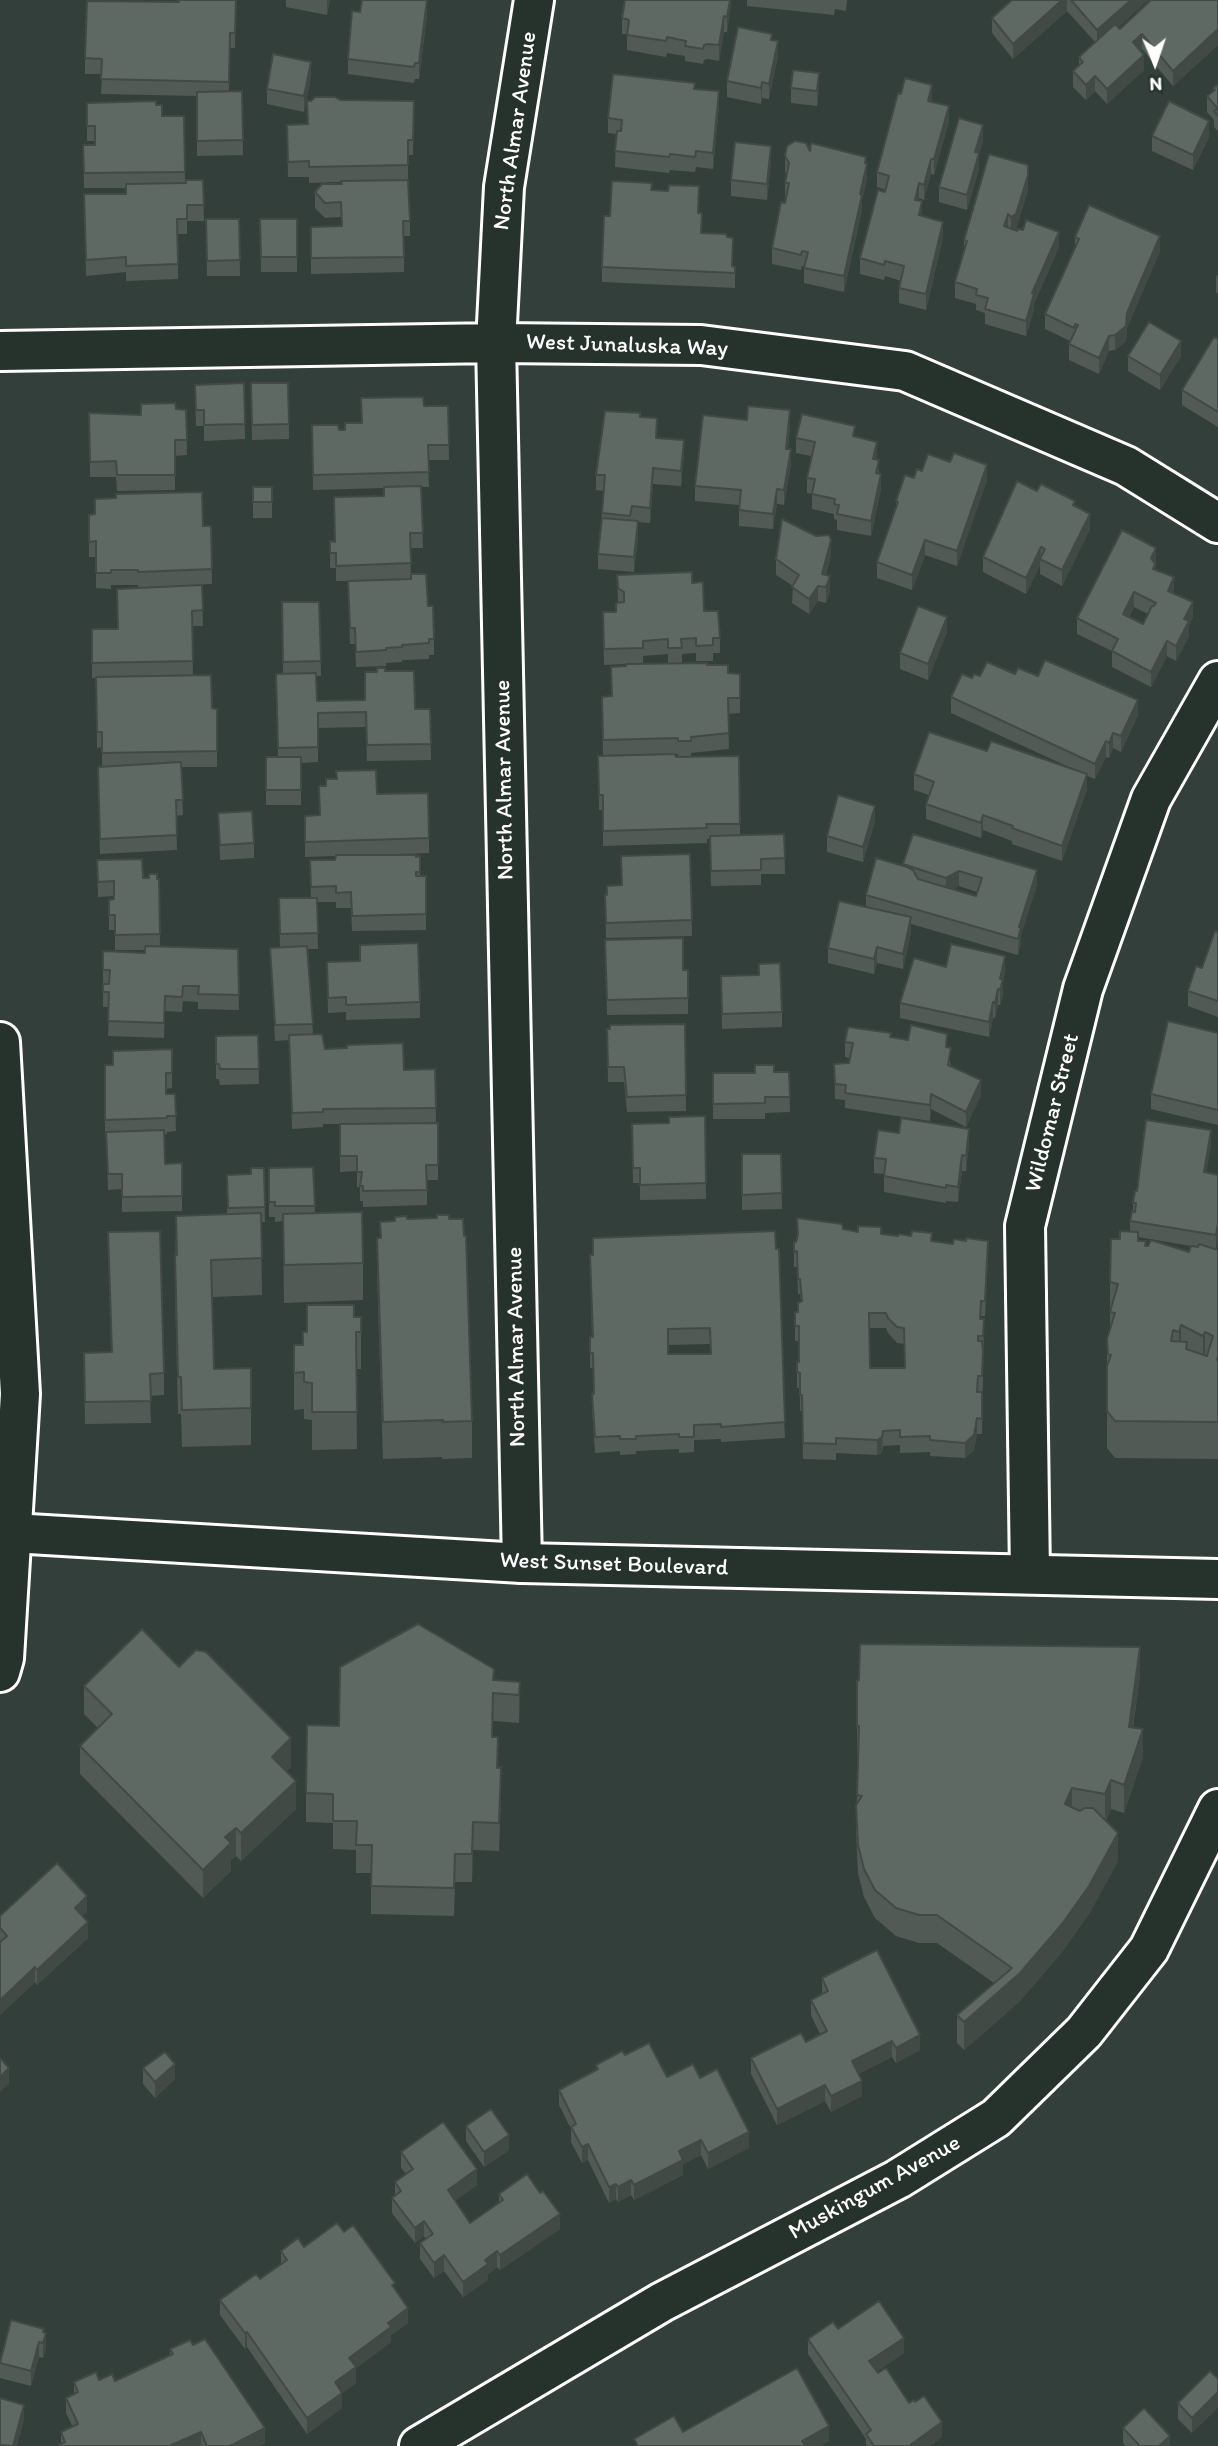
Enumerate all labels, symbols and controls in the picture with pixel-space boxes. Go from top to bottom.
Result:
north arrow [1120,28,1190,98]
street label: North Almar Avenue [488,30,544,232]
text: N [1149,73,1163,96]
street label: West Junaluska Way [526,329,728,363]
street label: North Almar Avenue [489,680,521,880]
street label: Wildomar Street [1020,1031,1086,1195]
street label: North Almar Avenue [501,1247,533,1447]
street label: West Sunset Boulevard [499,1547,729,1583]
street label: Muskingum Avenue [784,2129,966,2247]

